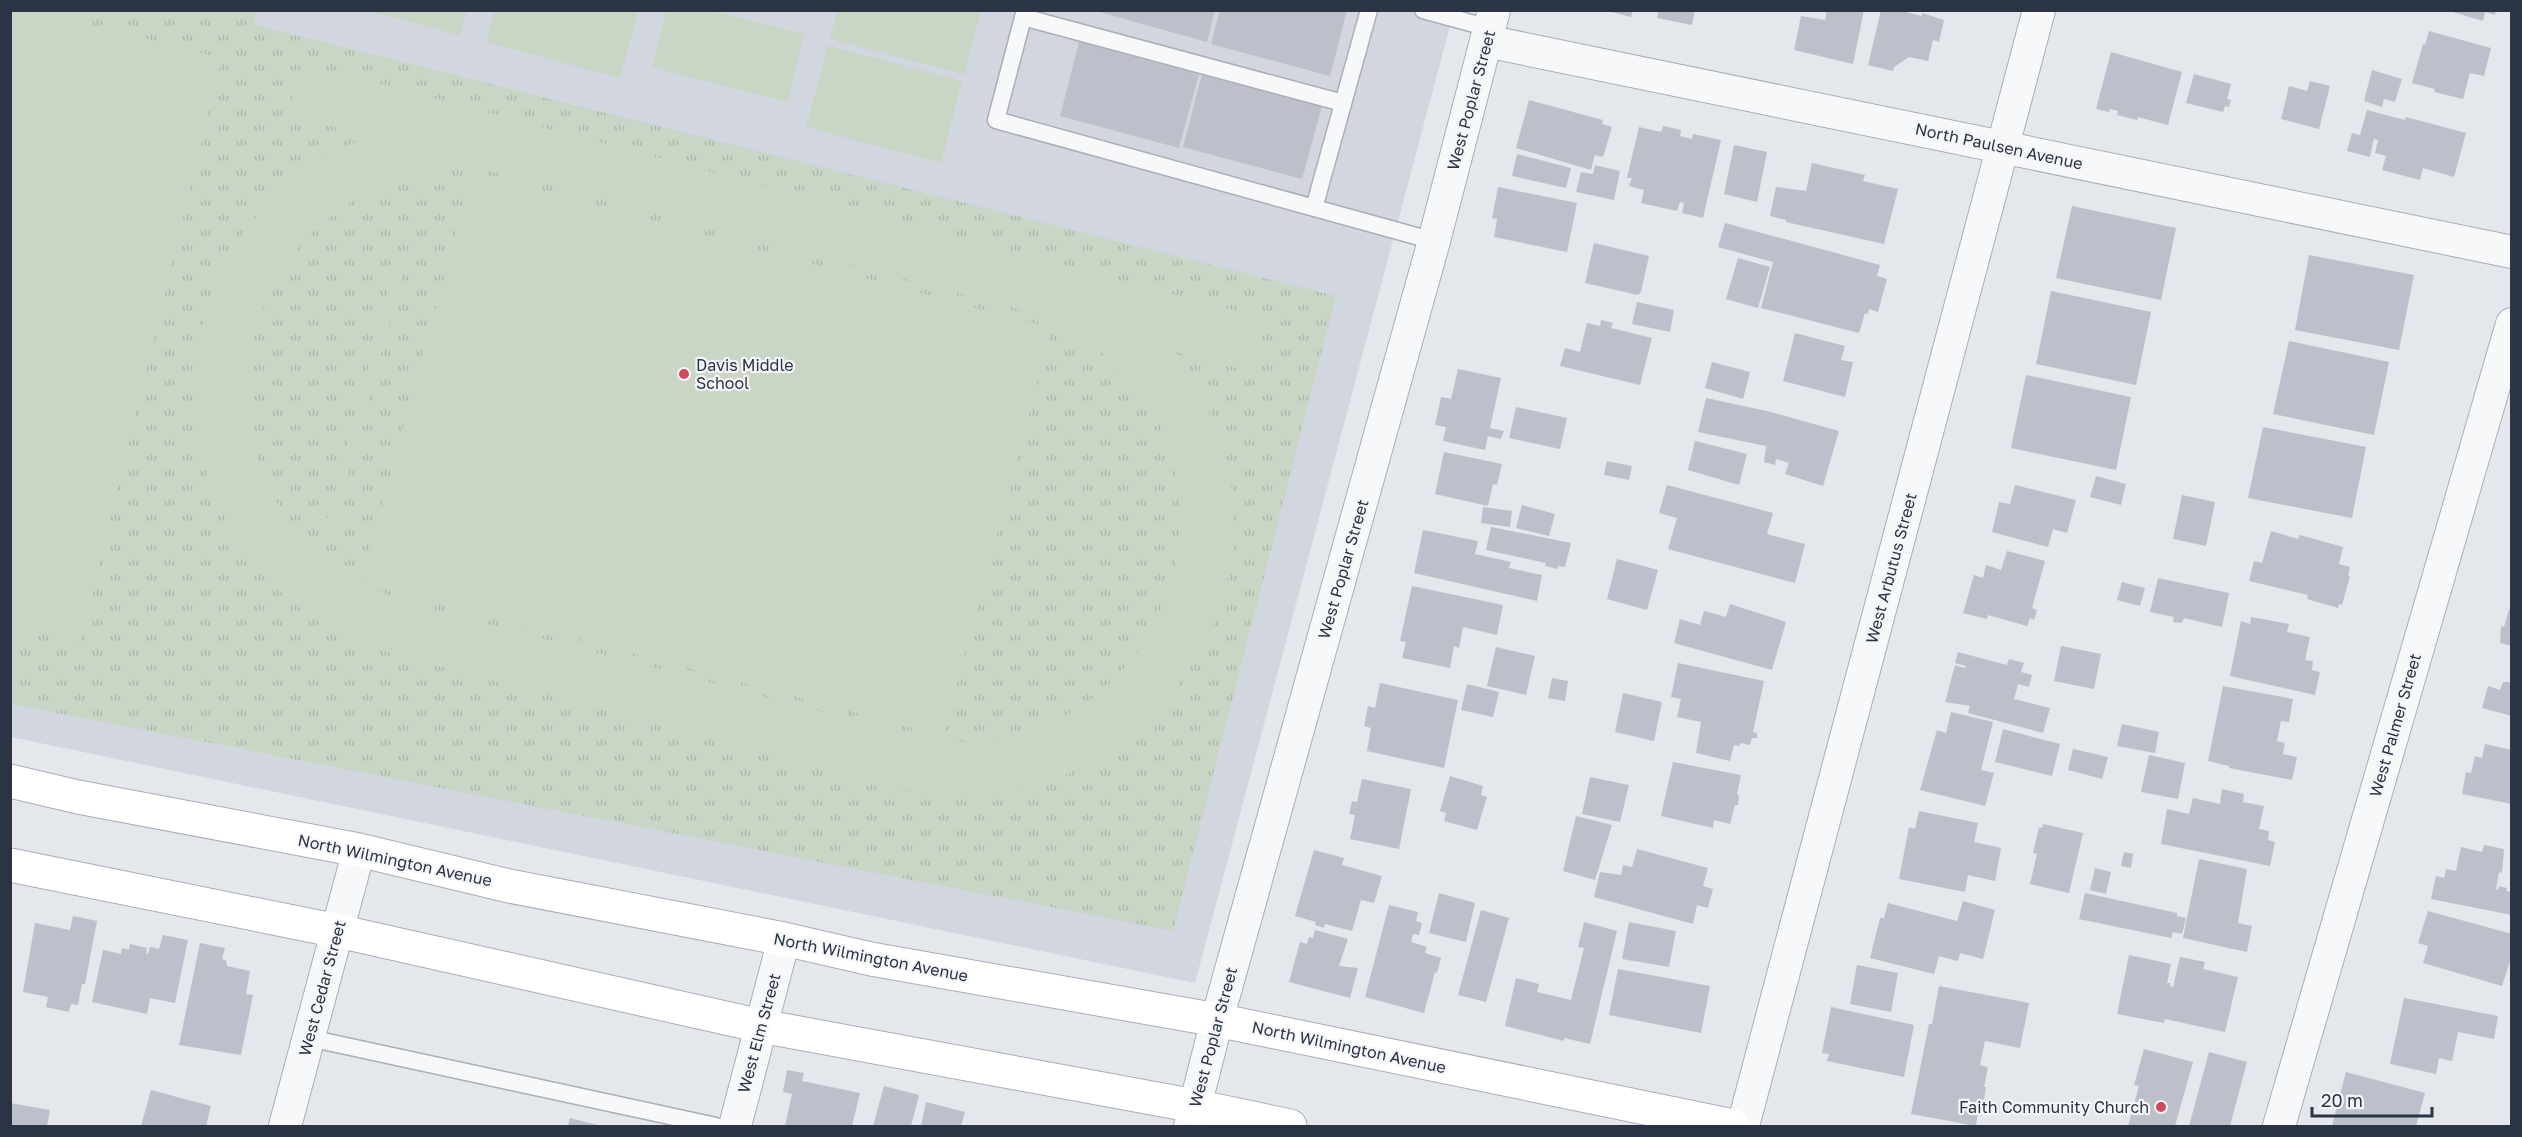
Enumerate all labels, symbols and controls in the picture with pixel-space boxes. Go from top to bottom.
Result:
street label: West Poplar Street [1443,28,1499,172]
street label: North Paulsen Avenue [1913,118,2085,174]
place label: Davis Middle School [696,355,794,393]
marker: Davis Middle School [677,367,691,381]
street label: West Arbutus Street [1861,490,1921,646]
street label: West Poplar Street [1313,497,1373,641]
street label: West Palmer Street [2365,651,2425,799]
street label: North Wilmington Avenue [296,830,494,890]
street label: West Cedar Street [294,918,350,1058]
street label: North Wilmington Avenue [772,928,970,986]
street label: West Poplar Street [1185,965,1241,1109]
street label: West Elm Street [733,971,785,1095]
street label: North Wilmington Avenue [1250,1017,1448,1077]
scale bar [2312,1080,2432,1118]
text: 20 m [2321,1089,2363,1111]
place label: Faith Community Church [1959,1097,2149,1117]
marker: Faith Community Church [2154,1100,2168,1114]

